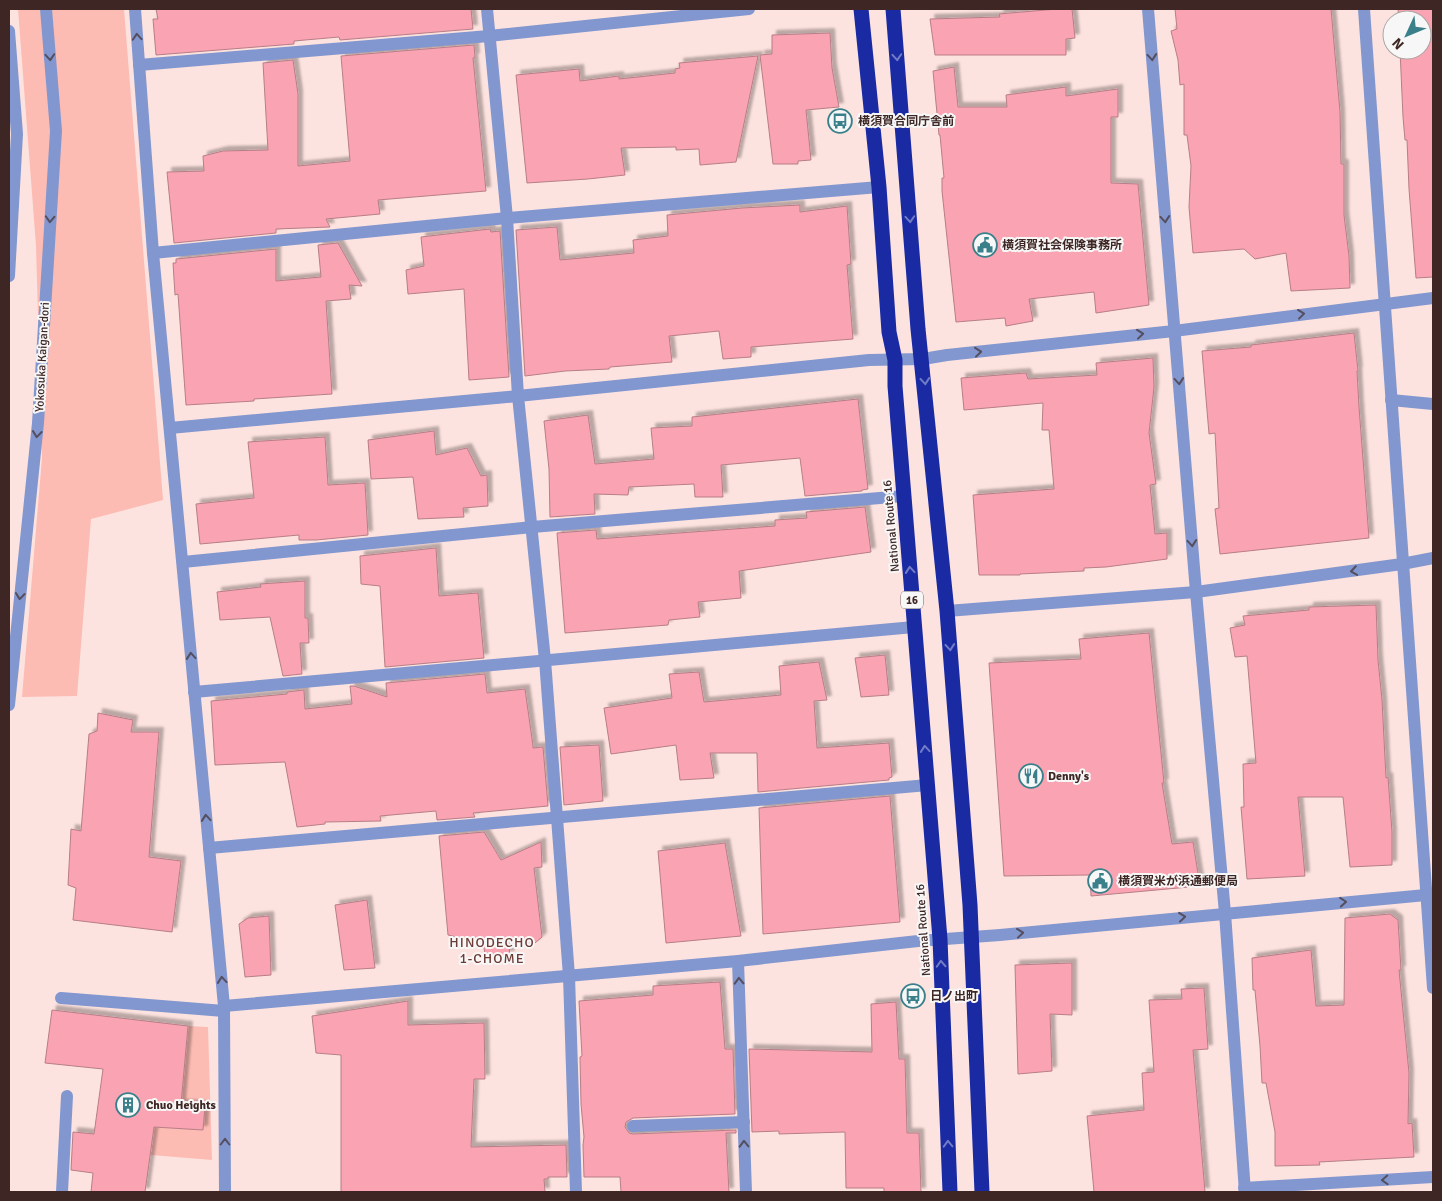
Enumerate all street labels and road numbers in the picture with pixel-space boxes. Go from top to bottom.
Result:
street label: Yokosuka Kaigan-dori [32,302,53,412]
street label: National Route 16 [880,479,903,573]
road number: 16 [901,592,923,608]
street label: National Route 16 [913,883,934,977]

